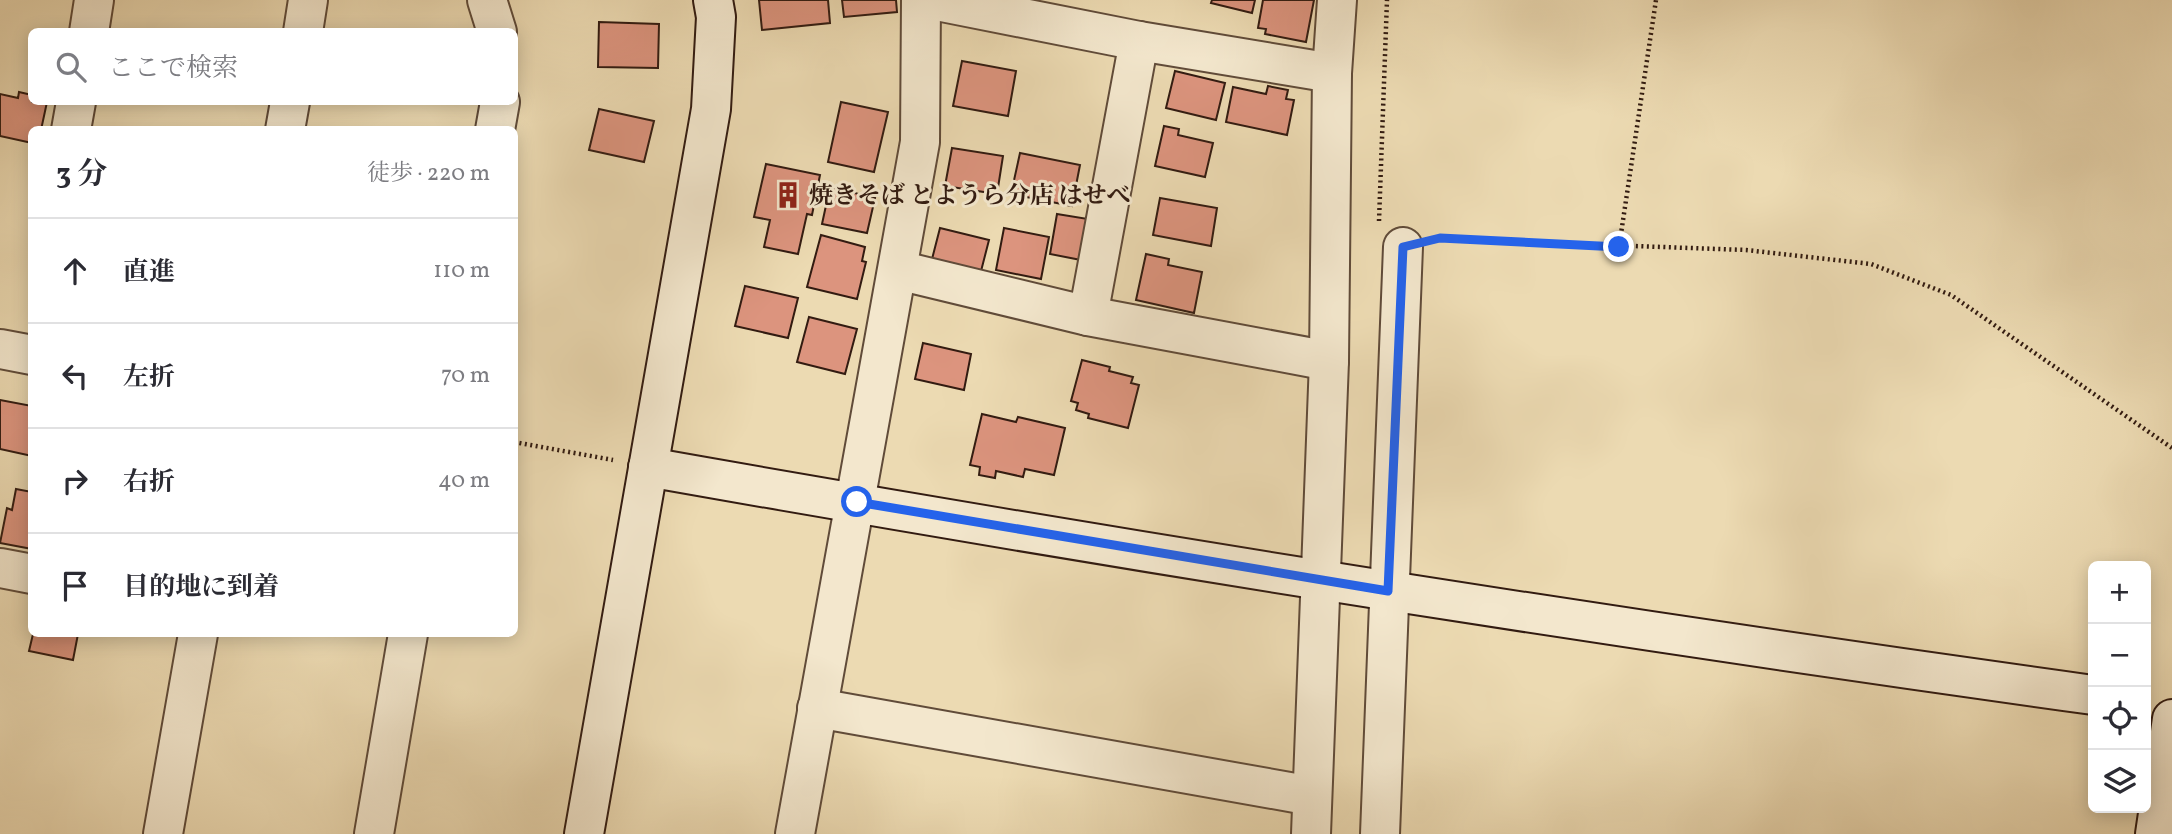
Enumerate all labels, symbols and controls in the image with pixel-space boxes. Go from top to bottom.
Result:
search box [28,28,518,105]
icon: search [52,48,90,86]
text: ここで検索 [108,51,238,87]
text: 3 分 [56,154,107,196]
text: 徒歩 · 220 m [367,158,490,190]
building icon: 焼きそば とようら分店 はせべ [773,180,803,210]
place label: 焼きそば とようら分店 はせべ [809,180,1131,214]
route end [1603,231,1634,262]
icon: ahead [56,252,94,290]
text: 直進 [123,255,175,291]
text: 110 m [433,255,490,287]
icon: left [56,357,94,395]
text: 左折 [123,360,175,396]
text: 70 m [441,360,490,392]
icon: right [56,462,94,500]
text: 右折 [123,465,175,501]
text: 40 m [438,465,490,497]
route start [841,486,872,517]
map controls [2088,561,2151,813]
button: + [2088,561,2151,624]
icon: arrive [56,567,94,605]
text: 目的地に到着 [123,570,279,606]
button: − [2088,624,2151,687]
button: locate [2088,687,2151,750]
button: layers [2088,750,2151,813]

